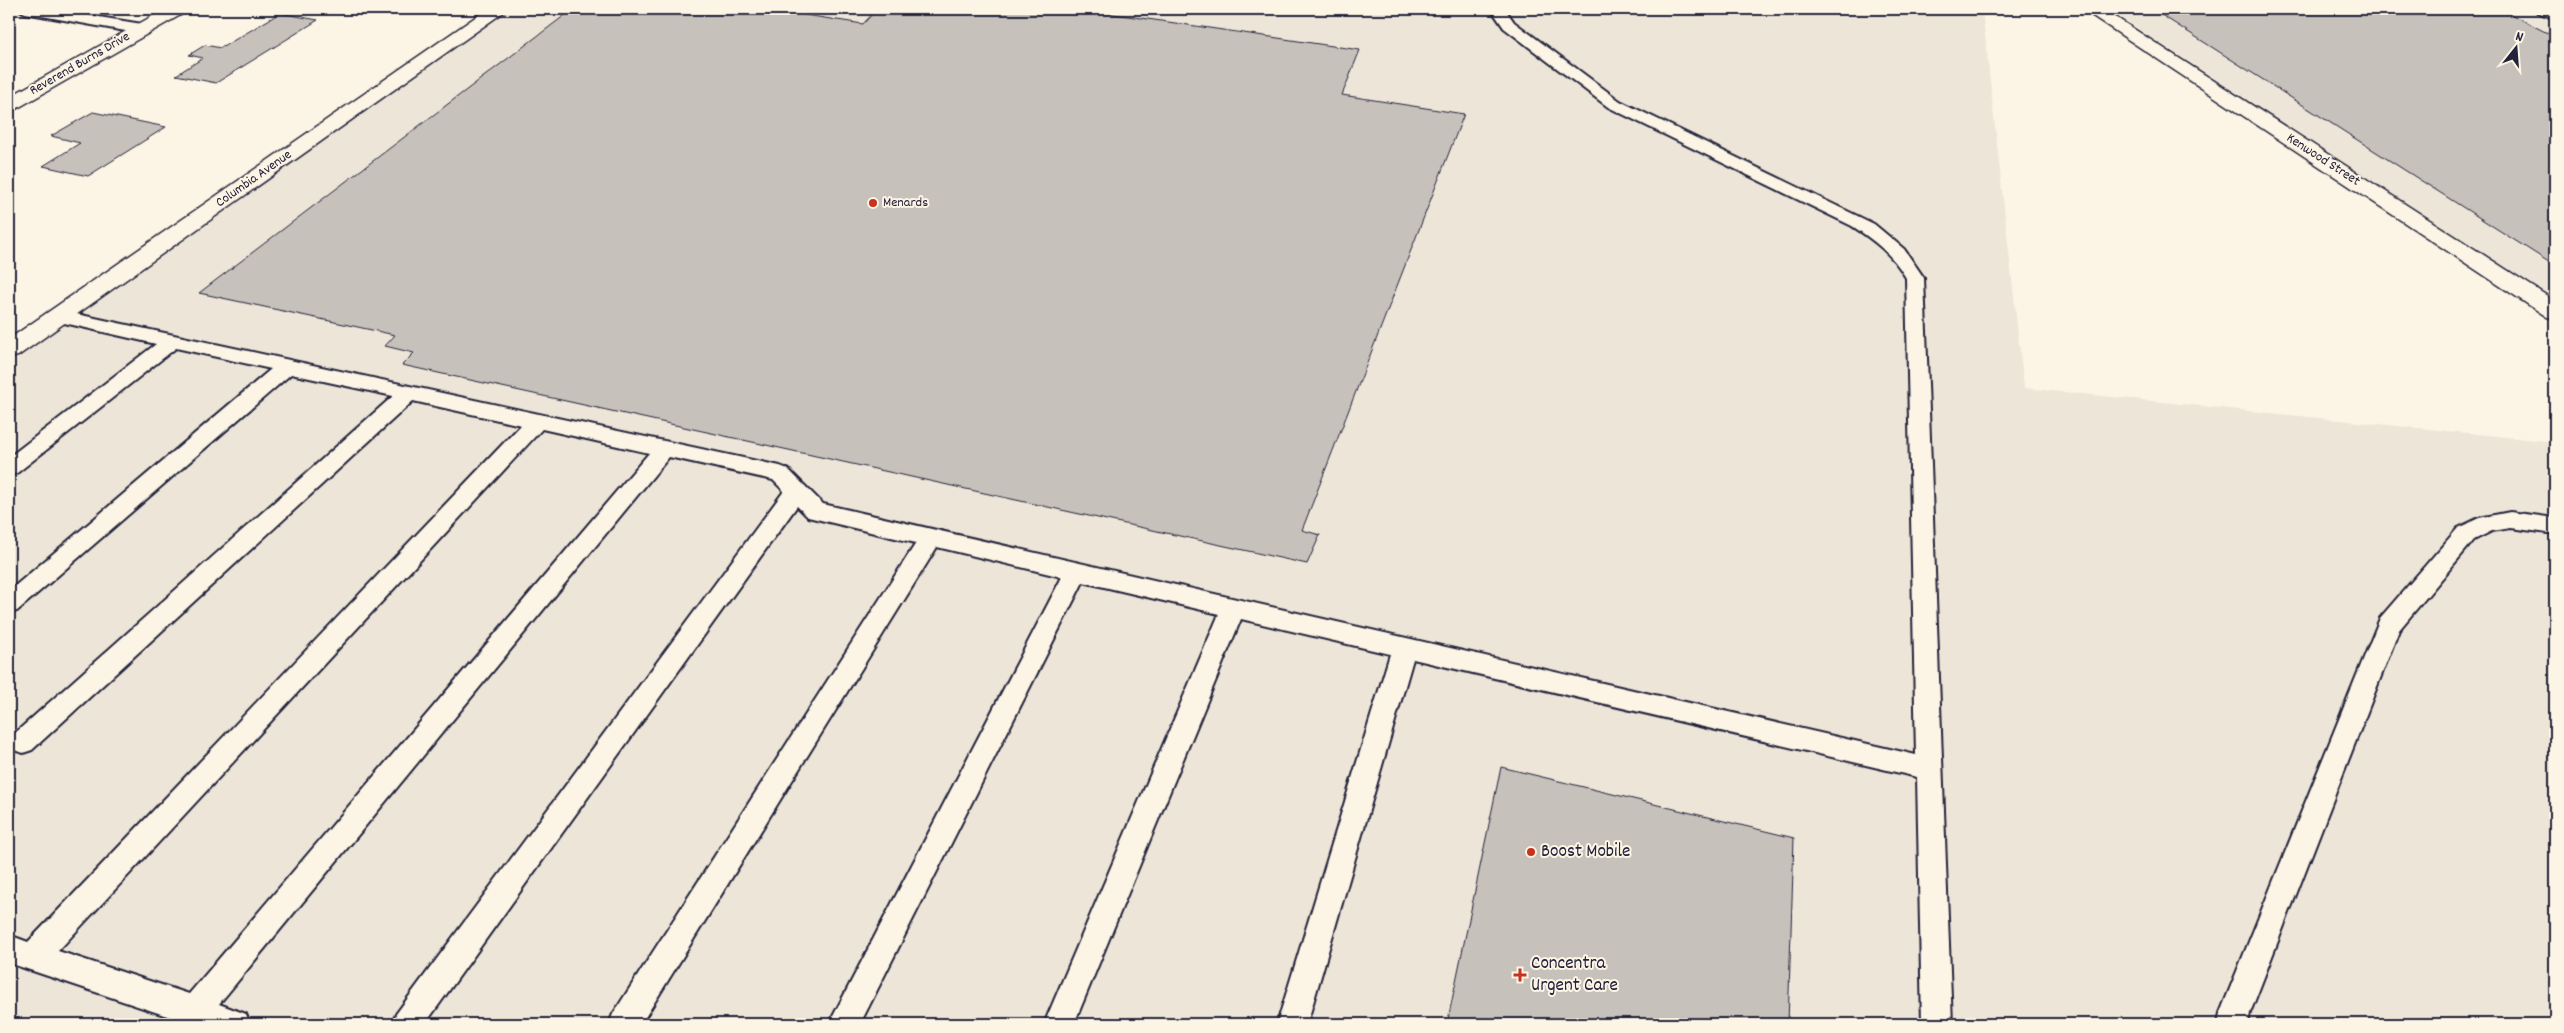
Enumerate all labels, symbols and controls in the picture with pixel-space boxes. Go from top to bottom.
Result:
north arrow [2492,22,2542,72]
street label: Reverend Burns Drive [26,27,134,101]
text: N [2513,27,2526,48]
street label: Kenwood Street [2282,129,2364,191]
street label: Columbia Avenue [212,145,296,213]
place label: Menards [883,193,928,213]
marker: Menards [867,197,879,209]
place label: Boost Mobile [1541,839,1630,866]
marker: Boost Mobile [1525,846,1537,858]
place label: Concentra Urgent Care [1531,951,1618,1000]
marker: Concentra Urgent Care [1513,968,1527,982]

